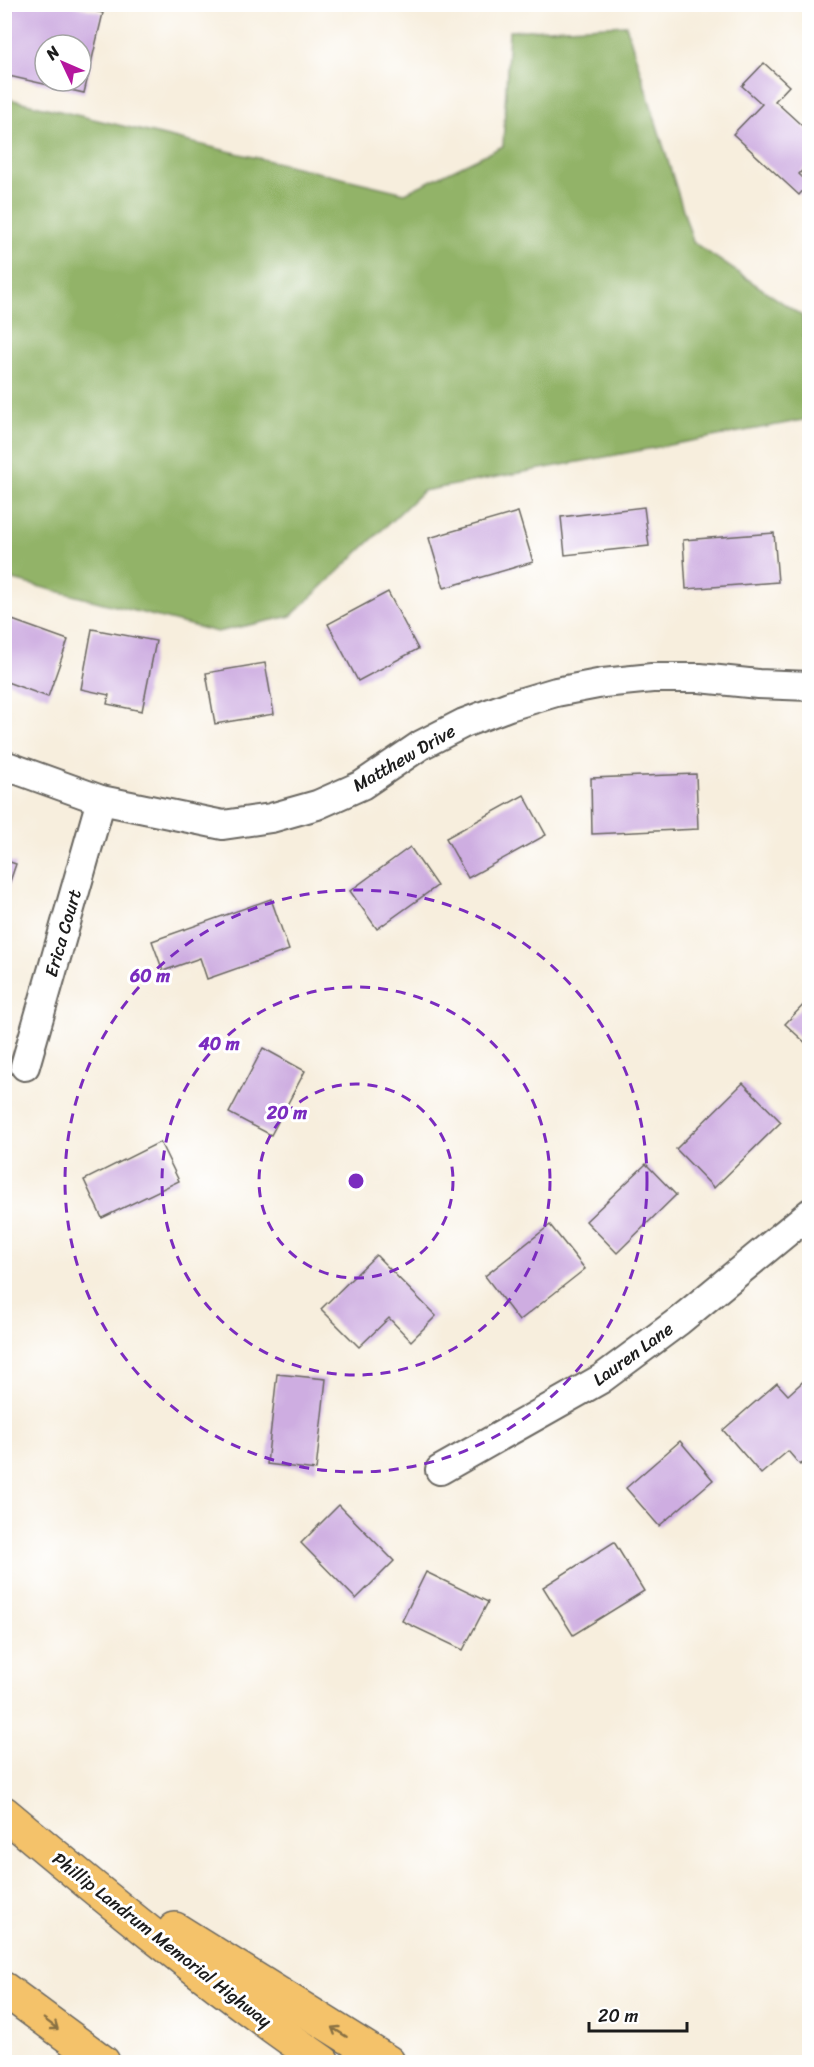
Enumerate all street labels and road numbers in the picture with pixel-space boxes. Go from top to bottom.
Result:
street label: Matthew Drive [346,715,462,801]
street label: Erica Court [35,885,91,981]
street label: Lauren Lane [586,1313,680,1395]
street label: Phillip Landrum Memorial Highway [45,1844,279,2037]

